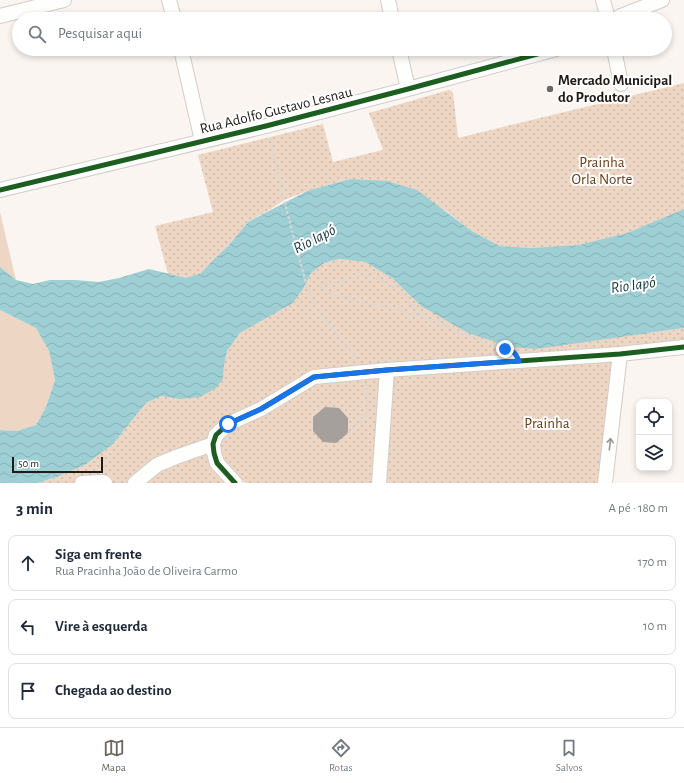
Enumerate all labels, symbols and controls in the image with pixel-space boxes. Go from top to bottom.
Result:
search box [12,12,672,56]
icon: search [26,23,48,45]
text: Pesquisar aqui [58,26,142,41]
place label: Mercado Municipal do Produtor [558,73,672,105]
street label: Rua Adolfo Gustavo Lesnau [198,84,354,137]
marker: Mercado Municipal do Produtor [545,84,555,94]
park label: Prainha Orla Norte [572,155,633,187]
water label: Rio Iapó [291,221,339,257]
water label: Rio Iapó [610,274,657,297]
route end [496,340,514,358]
map controls [636,399,672,471]
button: locate [636,399,672,435]
route start [219,415,237,433]
park label: Prainha [524,416,570,431]
button: layers [636,435,672,471]
one-way arrow [606,438,613,451]
scale bar [12,455,103,474]
text: 50 m [18,458,39,469]
text: 3 min [16,500,53,517]
text: A pé · 180 m [608,502,668,515]
text: Siga em frente [55,547,142,562]
icon: ahead [17,552,39,574]
text: 170 m [638,556,667,569]
text: Rua Pracinha João de Oliveira Carmo [55,565,238,578]
icon: left [17,616,39,638]
text: Vire à esquerda [55,619,148,634]
text: 10 m [643,620,667,633]
icon: arrive [17,680,39,702]
text: Chegada ao destino [55,683,172,698]
tab: Mapa [102,737,126,774]
tab: Rotas [329,737,353,774]
tab: Salvos [556,737,582,774]

